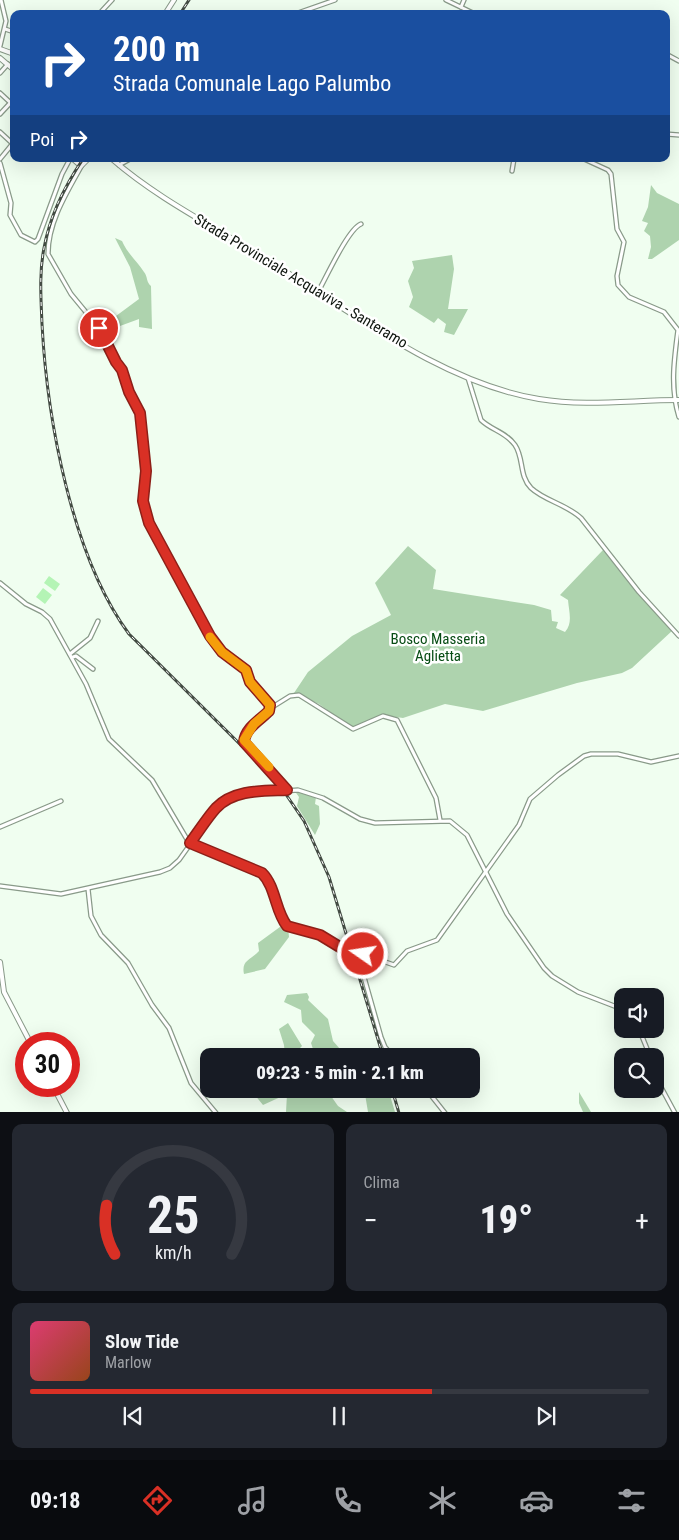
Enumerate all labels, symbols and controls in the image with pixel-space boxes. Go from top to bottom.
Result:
text: 200 m [113,29,200,70]
icon: right [30,30,95,95]
text: Strada Comunale Lago Palumbo [113,71,391,96]
icon: right [64,125,92,153]
text: Poi [30,128,54,151]
street label: Strada Provinciale Acquaviva - Santeramo [191,210,411,352]
pin [78,307,120,349]
icon: arrive [85,314,113,342]
park label: Bosco Masseria Aglietta [391,630,485,665]
position arrow [336,927,388,979]
map controls [614,988,664,1098]
button: sound [614,988,664,1038]
speed limit sign: 30 [15,1032,80,1097]
button: search [614,1048,664,1098]
text: 09:23 · 5 min · 2.1 km [256,1061,424,1084]
text: Clima [364,1173,400,1192]
text: 25 [146,1185,199,1246]
text: 19° [480,1198,533,1242]
text: − [364,1204,378,1237]
text: + [635,1204,649,1237]
text: km/h [154,1242,191,1263]
text: Slow Tide [105,1330,179,1353]
text: Marlow [105,1353,152,1372]
icon: previous [119,1402,147,1430]
icon: pause [325,1402,353,1430]
icon: next [532,1402,560,1430]
icon: directions [140,1483,175,1518]
icon: music [235,1483,270,1518]
icon: phone [330,1483,365,1518]
icon: climate [425,1483,460,1518]
icon: car [519,1483,554,1518]
icon: filters [614,1483,649,1518]
text: 09:18 [30,1488,80,1513]

